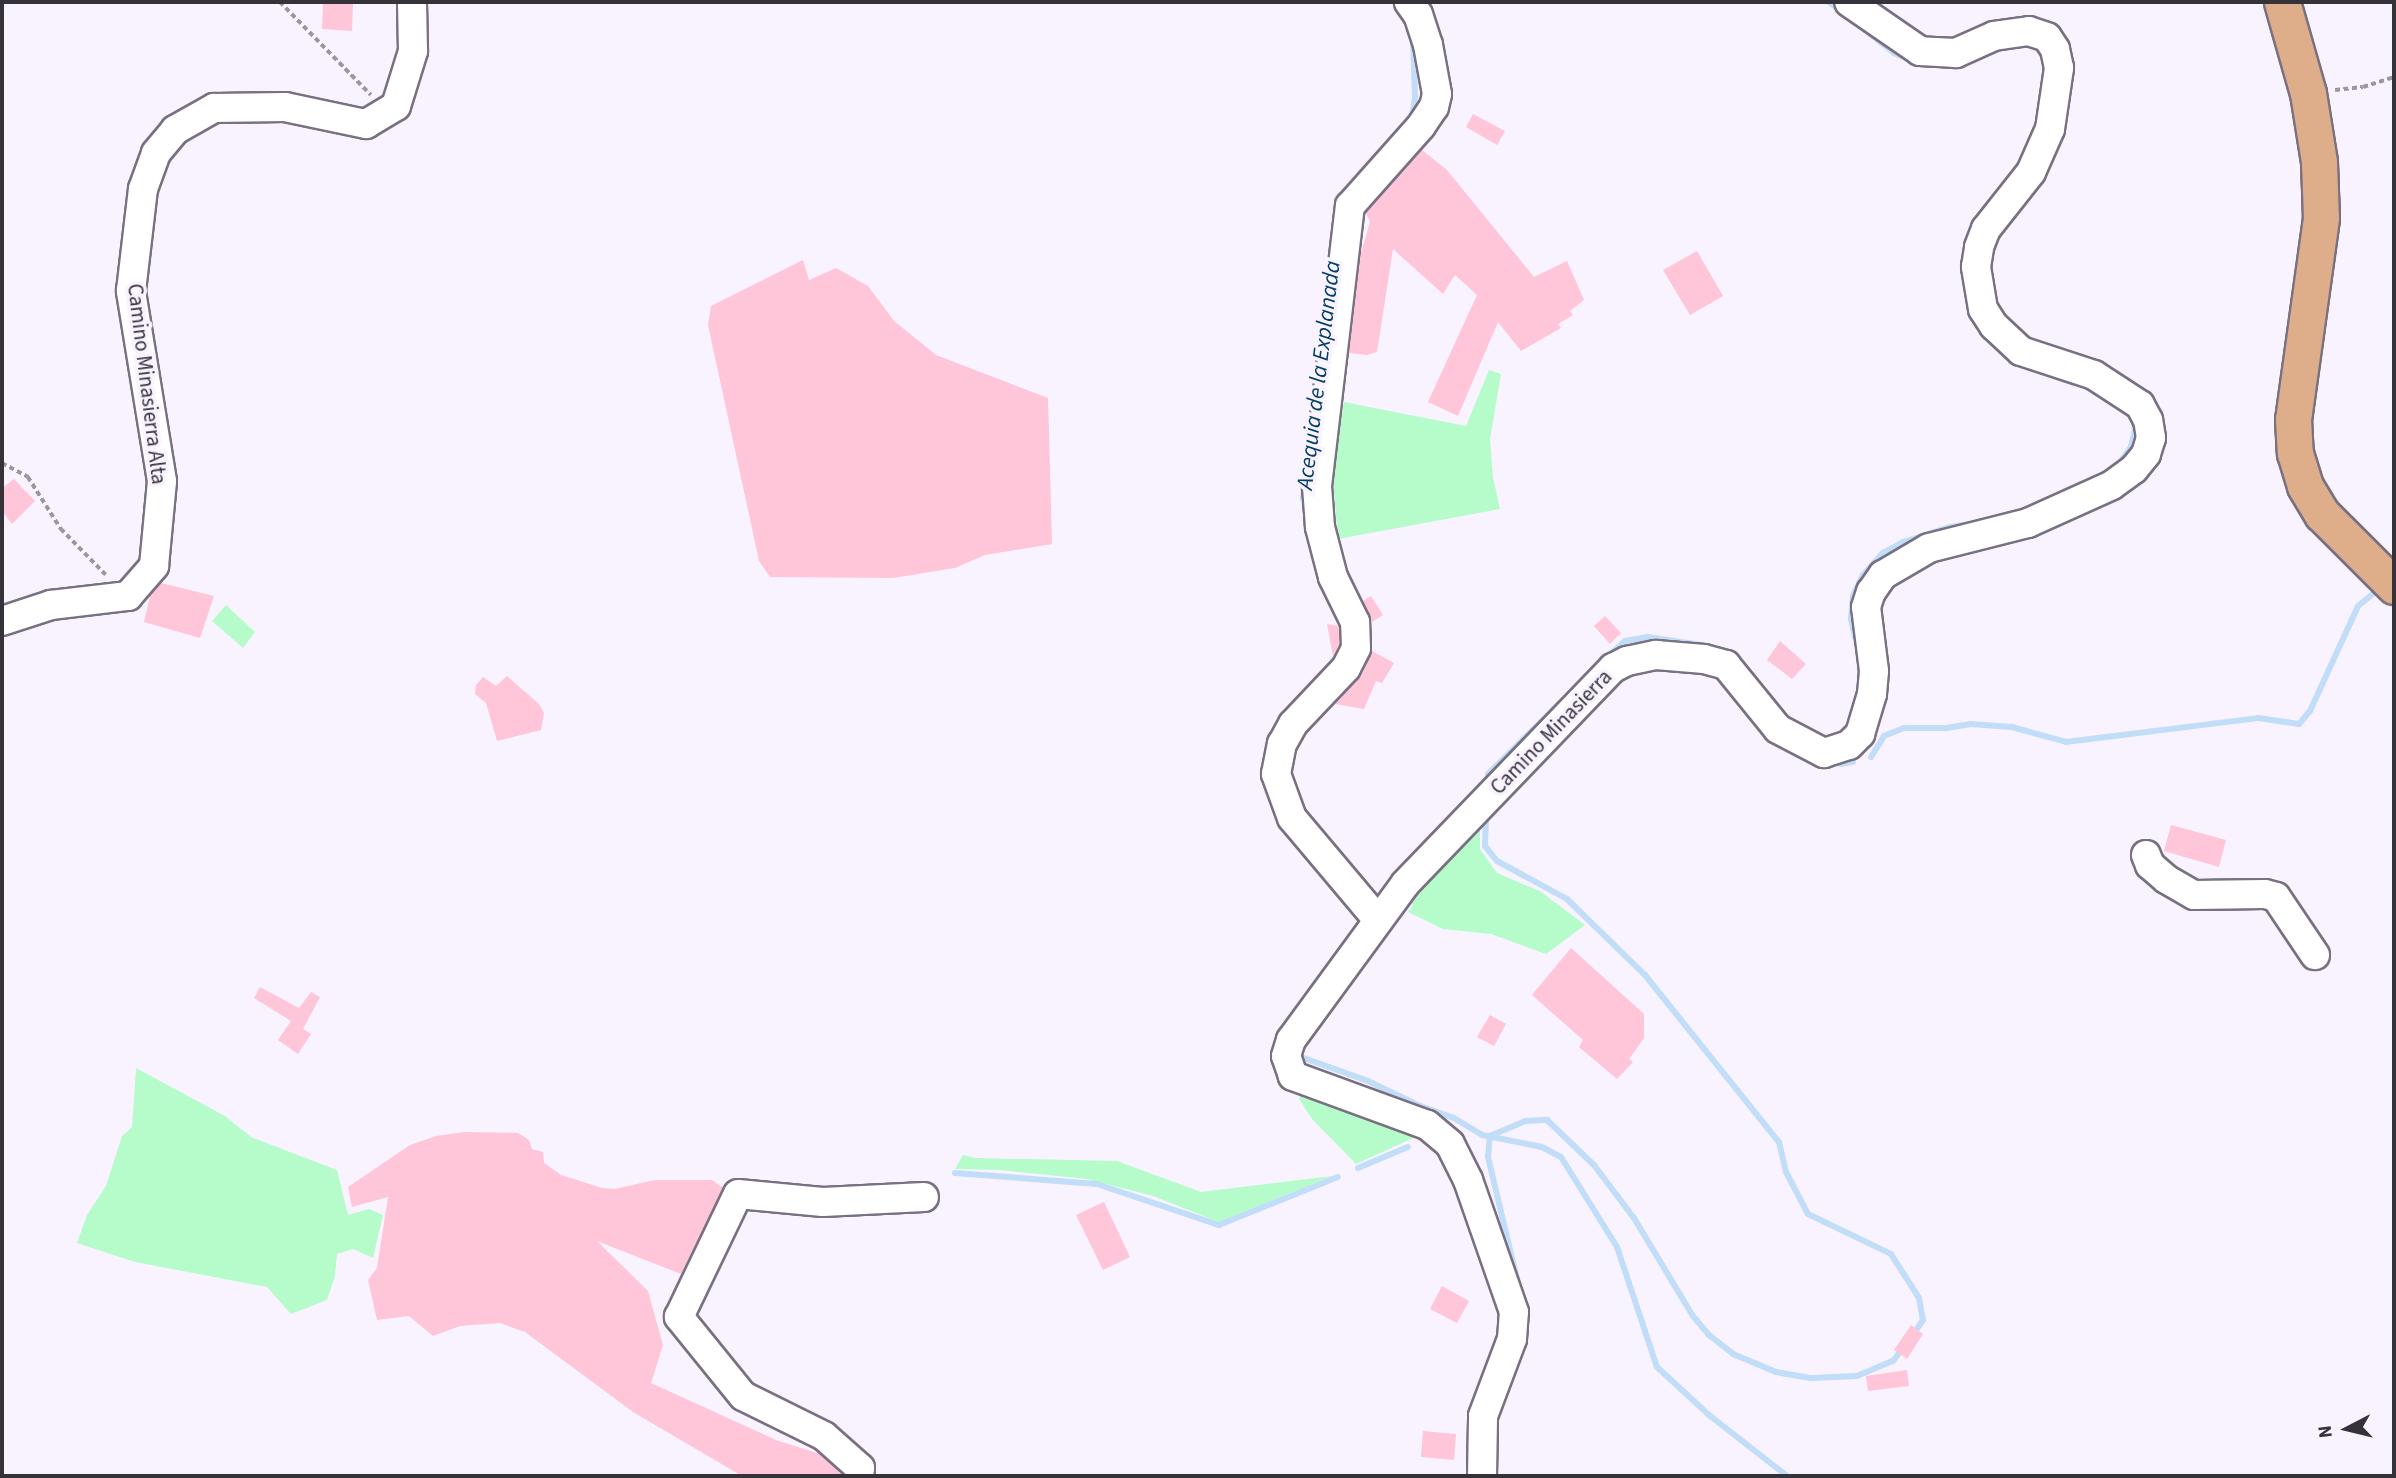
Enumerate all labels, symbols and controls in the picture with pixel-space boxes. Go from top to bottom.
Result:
water label: Acequia de la Explanada [1291,259,1347,491]
street label: Camino Minasierra Alta [122,282,172,486]
street label: Camino Minasierra [1485,664,1617,800]
north arrow [2312,1394,2382,1464]
text: N [2311,1424,2340,1440]

